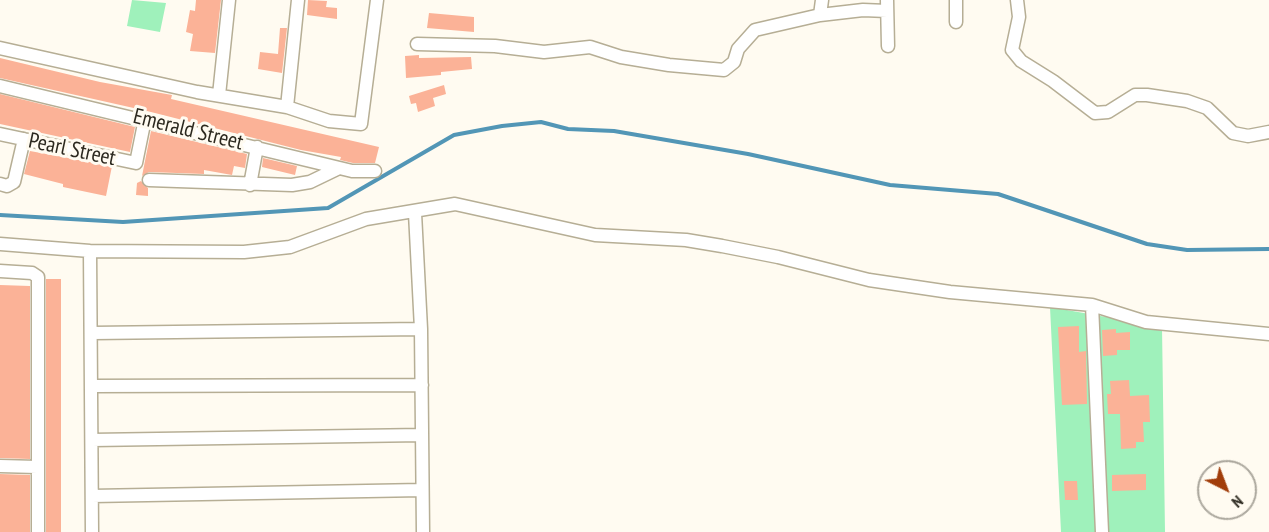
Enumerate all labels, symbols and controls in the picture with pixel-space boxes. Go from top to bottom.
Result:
street label: Emerald Street [130,104,246,156]
street label: Pearl Street [26,128,118,172]
north arrow [1197,460,1257,520]
text: N [1228,492,1248,512]

